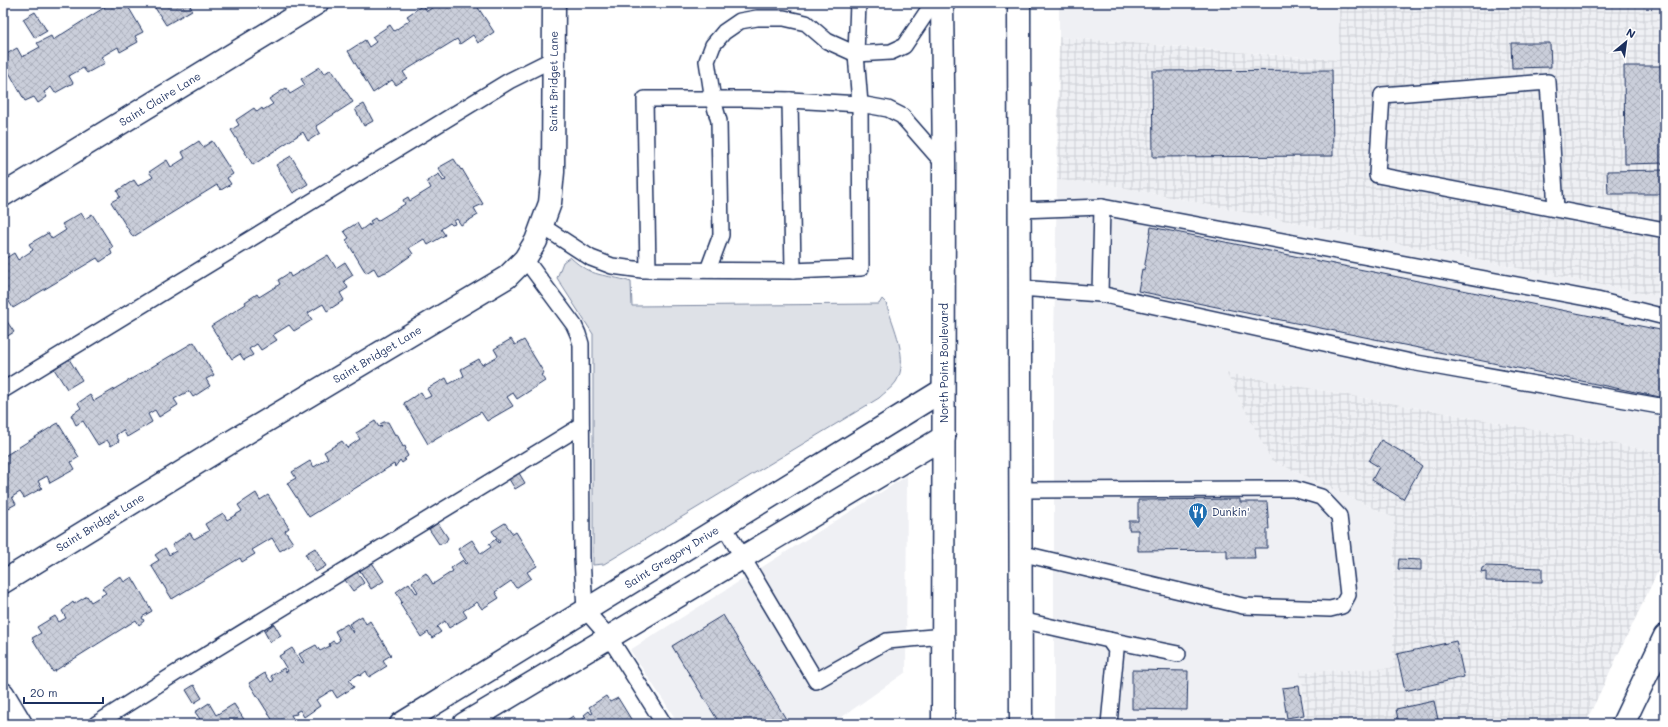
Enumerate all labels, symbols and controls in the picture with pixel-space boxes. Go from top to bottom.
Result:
north arrow [1606,22,1646,62]
text: N [1624,24,1638,41]
street label: Saint Bridget Lane [545,31,561,132]
street label: Saint Claire Lane [116,68,204,129]
street label: North Point Boulevard [936,303,951,423]
street label: Saint Bridget Lane [330,322,424,386]
street label: Saint Bridget Lane [53,489,147,555]
restaurant icon: Dunkin' [1187,501,1209,529]
place label: Dunkin' [1212,504,1249,519]
street label: Saint Gregory Drive [621,522,722,592]
scale bar [24,679,103,705]
text: 20 m [30,684,58,700]

